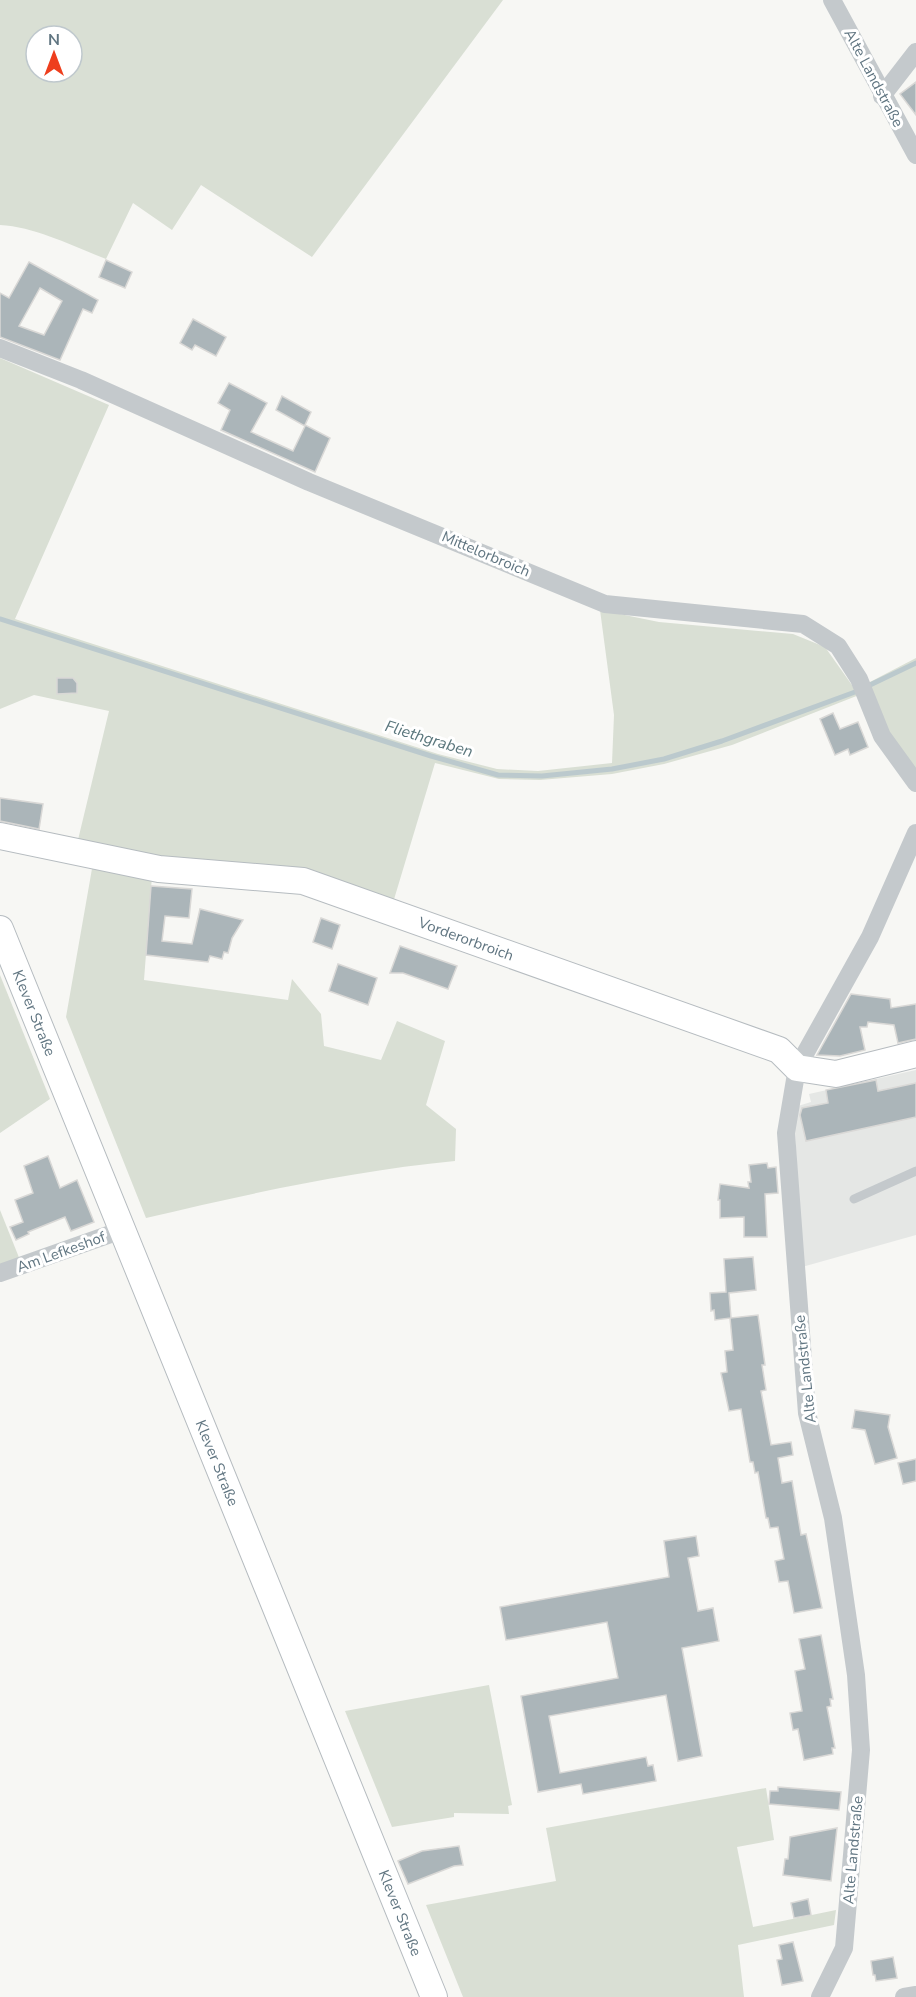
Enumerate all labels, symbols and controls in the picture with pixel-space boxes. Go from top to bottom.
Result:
north arrow [24,24,84,84]
street label: Alte Landstraße [840,25,908,131]
text: N [48,29,60,51]
street label: Mittelorbroich [439,526,533,582]
water label: Fliethgraben [382,715,476,763]
street label: Vorderorbroich [415,912,516,966]
street label: Klever Straße [8,967,60,1059]
street label: Am Lefkeshof [14,1226,109,1277]
street label: Alte Landstraße [789,1314,821,1424]
street label: Klever Straße [191,1417,243,1509]
street label: Alte Landstraße [838,1795,868,1905]
street label: Klever Straße [374,1867,426,1959]

